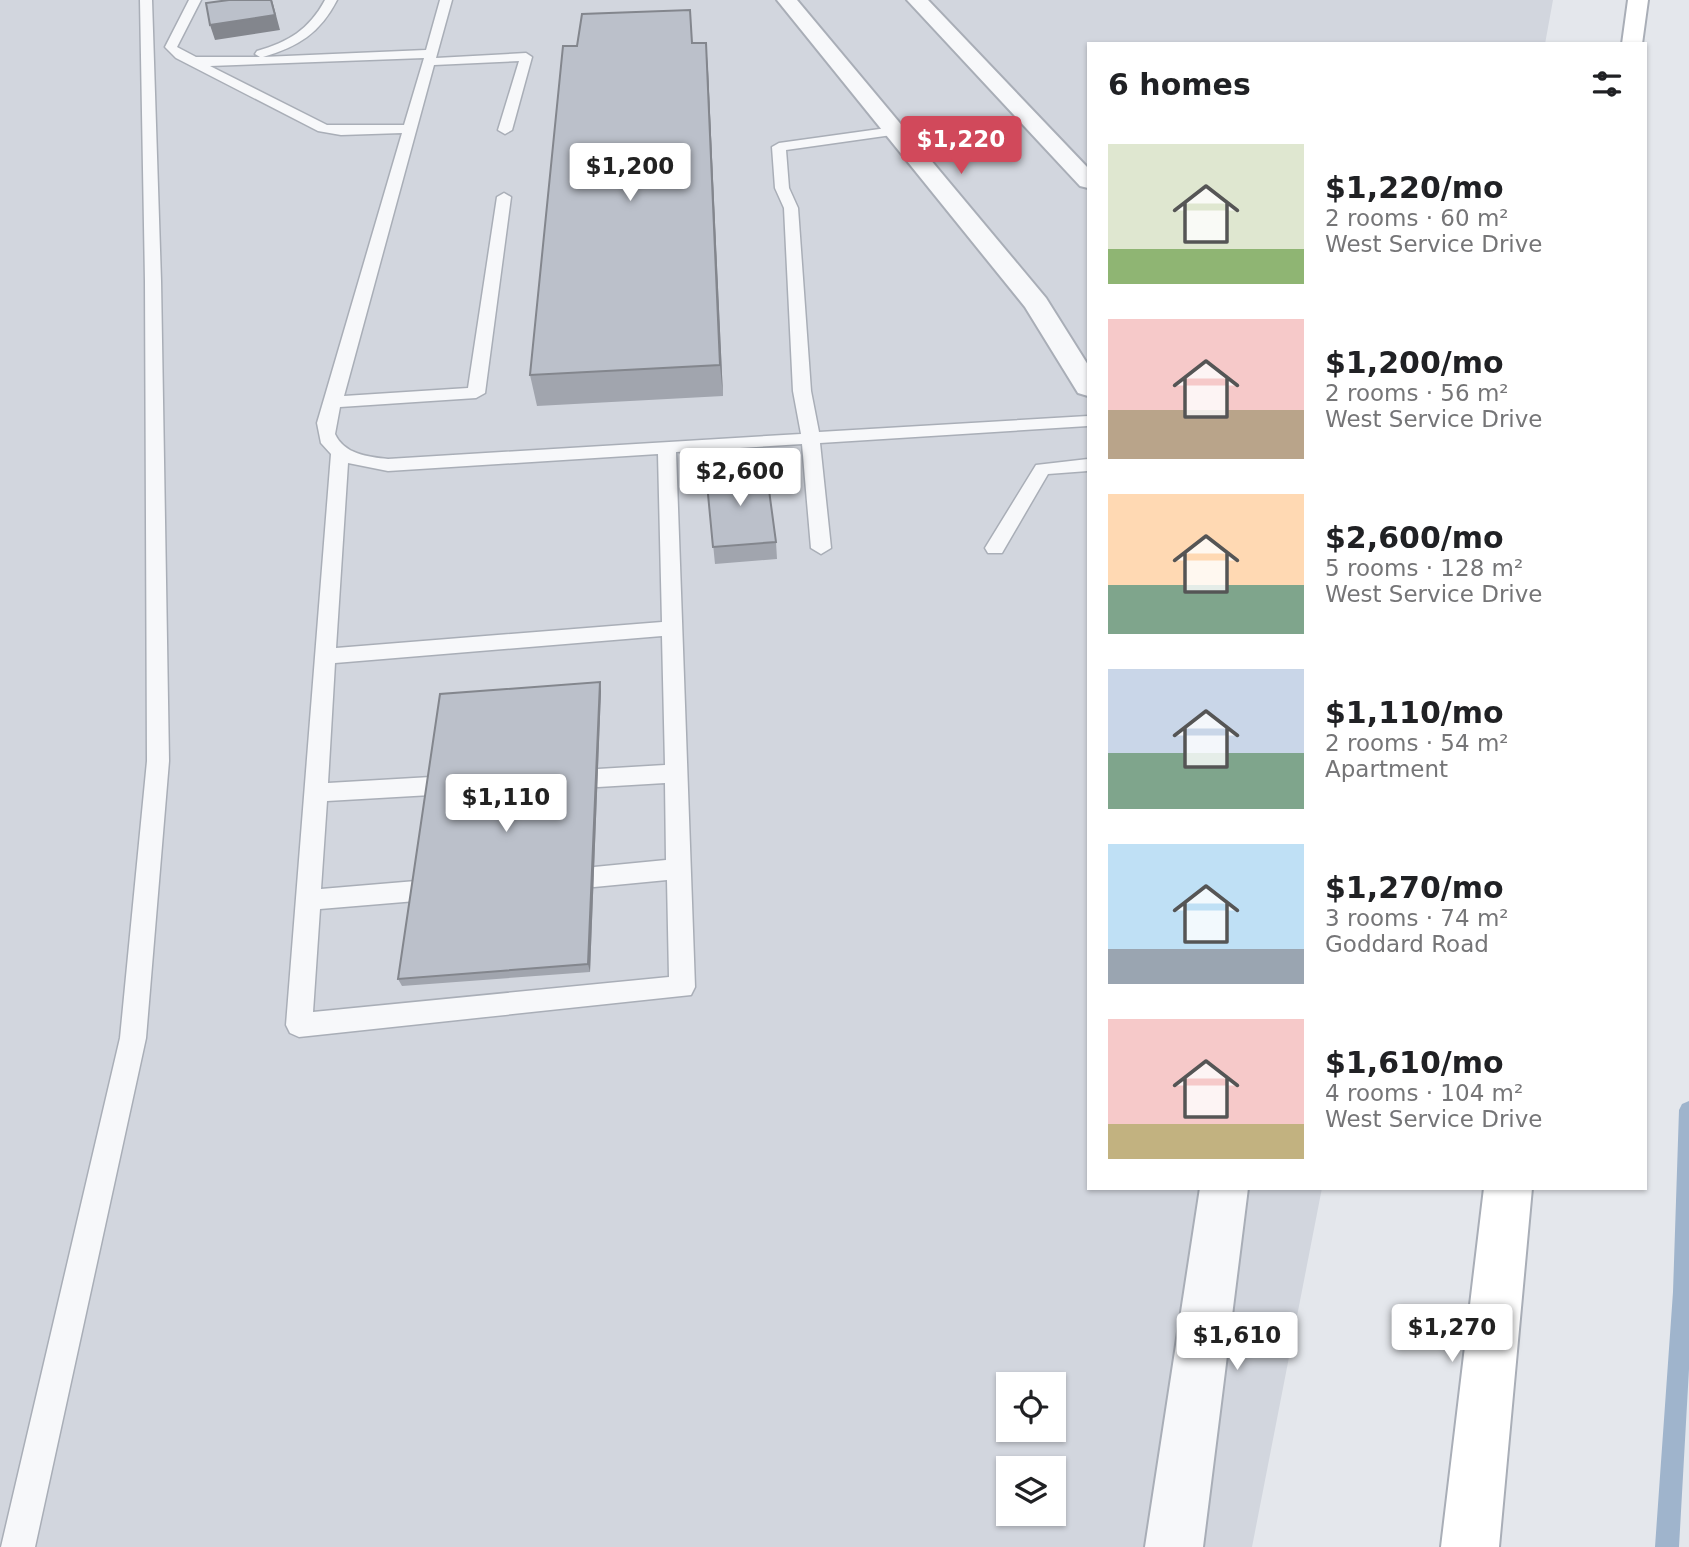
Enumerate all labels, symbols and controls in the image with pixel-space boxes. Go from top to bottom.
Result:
icon: filters [1588,65,1626,103]
text: 6 homes [1108,67,1251,102]
pin: $1,220 [904,116,1018,176]
text: $1,220 [917,126,1005,152]
pin: $1,200 [573,144,687,203]
text: $1,200 [586,153,674,179]
text: $1,220/mo [1325,170,1504,205]
icon: home [1164,172,1248,256]
text: 2 rooms · 60 m² [1325,205,1509,231]
text: West Service Drive [1325,231,1543,257]
text: $1,200/mo [1325,345,1504,380]
icon: home [1164,347,1248,431]
text: 2 rooms · 56 m² [1325,380,1509,406]
text: West Service Drive [1325,406,1543,432]
pin: $2,600 [683,448,797,508]
text: $2,600 [696,458,784,484]
text: $2,600/mo [1325,520,1504,555]
icon: home [1164,522,1248,606]
text: 5 rooms · 128 m² [1325,555,1523,581]
text: West Service Drive [1325,581,1543,607]
text: $1,110/mo [1325,695,1504,730]
icon: home [1164,697,1248,781]
text: 2 rooms · 54 m² [1325,730,1509,756]
text: Apartment [1325,756,1448,782]
pin: $1,110 [449,774,563,834]
text: $1,110 [462,784,550,810]
text: $1,270/mo [1325,870,1504,905]
icon: home [1164,872,1248,956]
text: 3 rooms · 74 m² [1325,905,1509,931]
text: Goddard Road [1325,931,1489,957]
text: $1,610/mo [1325,1045,1504,1080]
icon: home [1164,1047,1248,1131]
text: 4 rooms · 104 m² [1325,1080,1523,1106]
text: West Service Drive [1325,1106,1543,1132]
pin: $1,270 [1395,1304,1509,1364]
pin: $1,610 [1180,1312,1294,1372]
text: $1,270 [1408,1314,1496,1340]
text: $1,610 [1193,1322,1281,1348]
map controls [996,1372,1066,1526]
button: locate [996,1372,1066,1442]
button: layers [996,1456,1066,1526]

